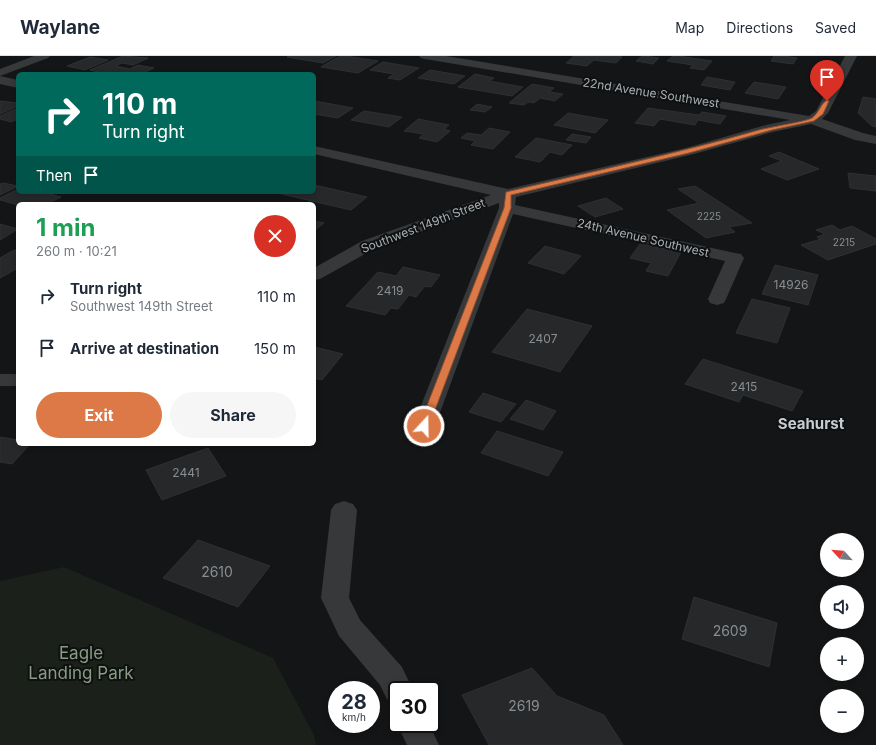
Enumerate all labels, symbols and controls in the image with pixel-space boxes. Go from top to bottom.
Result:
text: Waylane [20,16,100,39]
text: Map [675,19,704,36]
text: Directions [726,19,793,36]
text: Saved [815,19,856,36]
pin [810,60,844,101]
icon: arrive [816,66,838,88]
street label: 22nd Avenue Southwest [582,74,720,111]
text: 110 m [102,87,177,121]
icon: right [36,88,88,140]
text: Turn right [102,121,185,142]
icon: arrive [80,164,102,186]
text: Then [36,166,72,185]
street label: Southwest 149th Street [359,195,487,256]
house number: 2225 [697,210,721,222]
text: 1 min [36,213,95,242]
button: close [254,215,296,257]
street label: 24th Avenue Southwest [576,215,710,260]
house number: 2215 [833,236,855,248]
text: 260 m · 10:21 [36,243,117,259]
house number: 14926 [774,277,808,292]
text: Turn right [70,279,142,298]
house number: 2419 [377,283,403,298]
icon: right [36,285,58,307]
text: 110 m [257,287,296,306]
text: Southwest 149th Street [70,298,213,314]
house number: 2407 [528,331,558,346]
icon: arrive [36,337,58,359]
text: Arrive at destination [70,339,219,358]
text: 150 m [254,339,296,358]
house number: 2415 [731,379,757,394]
button: Exit [36,392,162,438]
button: Share [170,392,296,438]
position arrow [403,405,445,447]
district label: Seahurst [778,414,845,433]
house number: 2441 [172,465,200,480]
north arrow [820,533,864,577]
map controls [820,533,864,733]
house number: 2610 [201,563,233,580]
button: sound [820,585,864,629]
house number: 2609 [713,622,747,639]
button: + [820,637,864,681]
park label: Eagle Landing Park [28,643,134,683]
speed limit sign: 30 [388,681,440,733]
button: − [820,689,864,733]
text: 28 [341,690,367,714]
house number: 2619 [508,697,540,714]
text: km/h [342,711,366,723]

